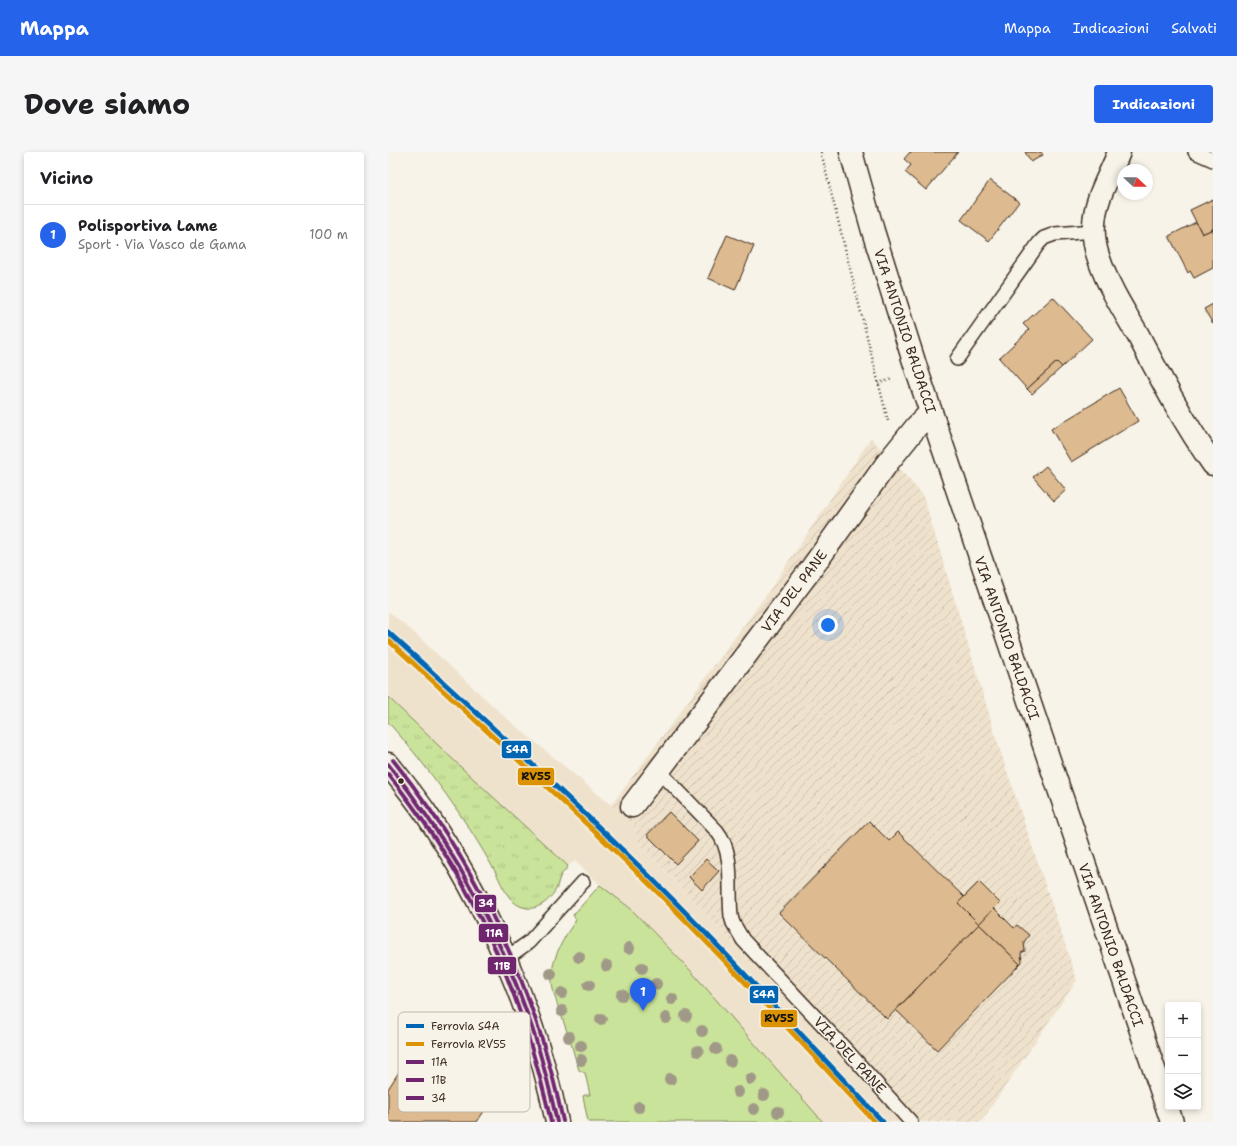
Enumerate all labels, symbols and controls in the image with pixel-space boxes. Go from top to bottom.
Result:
text: Mappa [20,16,89,41]
text: Mappa [1004,19,1051,37]
text: Indicazioni [1073,19,1149,37]
text: Salvati [1171,19,1217,37]
text: Dove siamo [24,85,190,123]
button: Indicazioni [1094,85,1213,123]
north arrow [1117,164,1153,200]
text: Vicino [40,167,93,189]
text: Polisportiva Lame [78,216,218,236]
text: 1 [50,226,56,243]
text: 100 m [309,226,348,243]
text: Sport · Via Vasco de Gama [78,236,246,253]
street label: VIA ANTONIO BALDACCI [870,246,940,416]
street label: VIA DEL PANE [757,546,831,636]
street label: VIA ANTONIO BALDACCI [971,554,1044,722]
your location [818,615,838,635]
line badge: S4A [501,740,532,759]
text: S4A [506,742,529,757]
line badge: RV55 [517,767,555,786]
text: RV55 [521,769,551,784]
unlabelled marker [396,776,406,786]
street label: VIA ANTONIO BALDACCI [1075,861,1148,1029]
line badge: 34 [474,894,497,913]
text: 34 [478,896,494,911]
line badge: 11A [478,923,509,943]
text: 11A [485,926,503,941]
line badge: 11B [487,956,517,975]
text: 11B [494,959,510,974]
pin: 1 [630,978,656,1011]
line badge: S4A [749,985,779,1004]
text: S4A [753,987,776,1002]
map controls [1165,1002,1201,1110]
button: + [1165,1002,1201,1038]
line badge: RV55 [760,1009,798,1028]
text: RV55 [764,1011,794,1026]
legend [398,1012,530,1112]
street label: VIA DEL PANE [810,1013,890,1097]
text: Ferrovia S4A [431,1019,500,1034]
text: Ferrovia RV55 [431,1037,506,1052]
button: − [1165,1038,1201,1074]
text: 11A [431,1055,447,1070]
text: 11B [431,1073,447,1088]
button: layers [1165,1074,1201,1110]
text: 34 [431,1091,446,1106]

